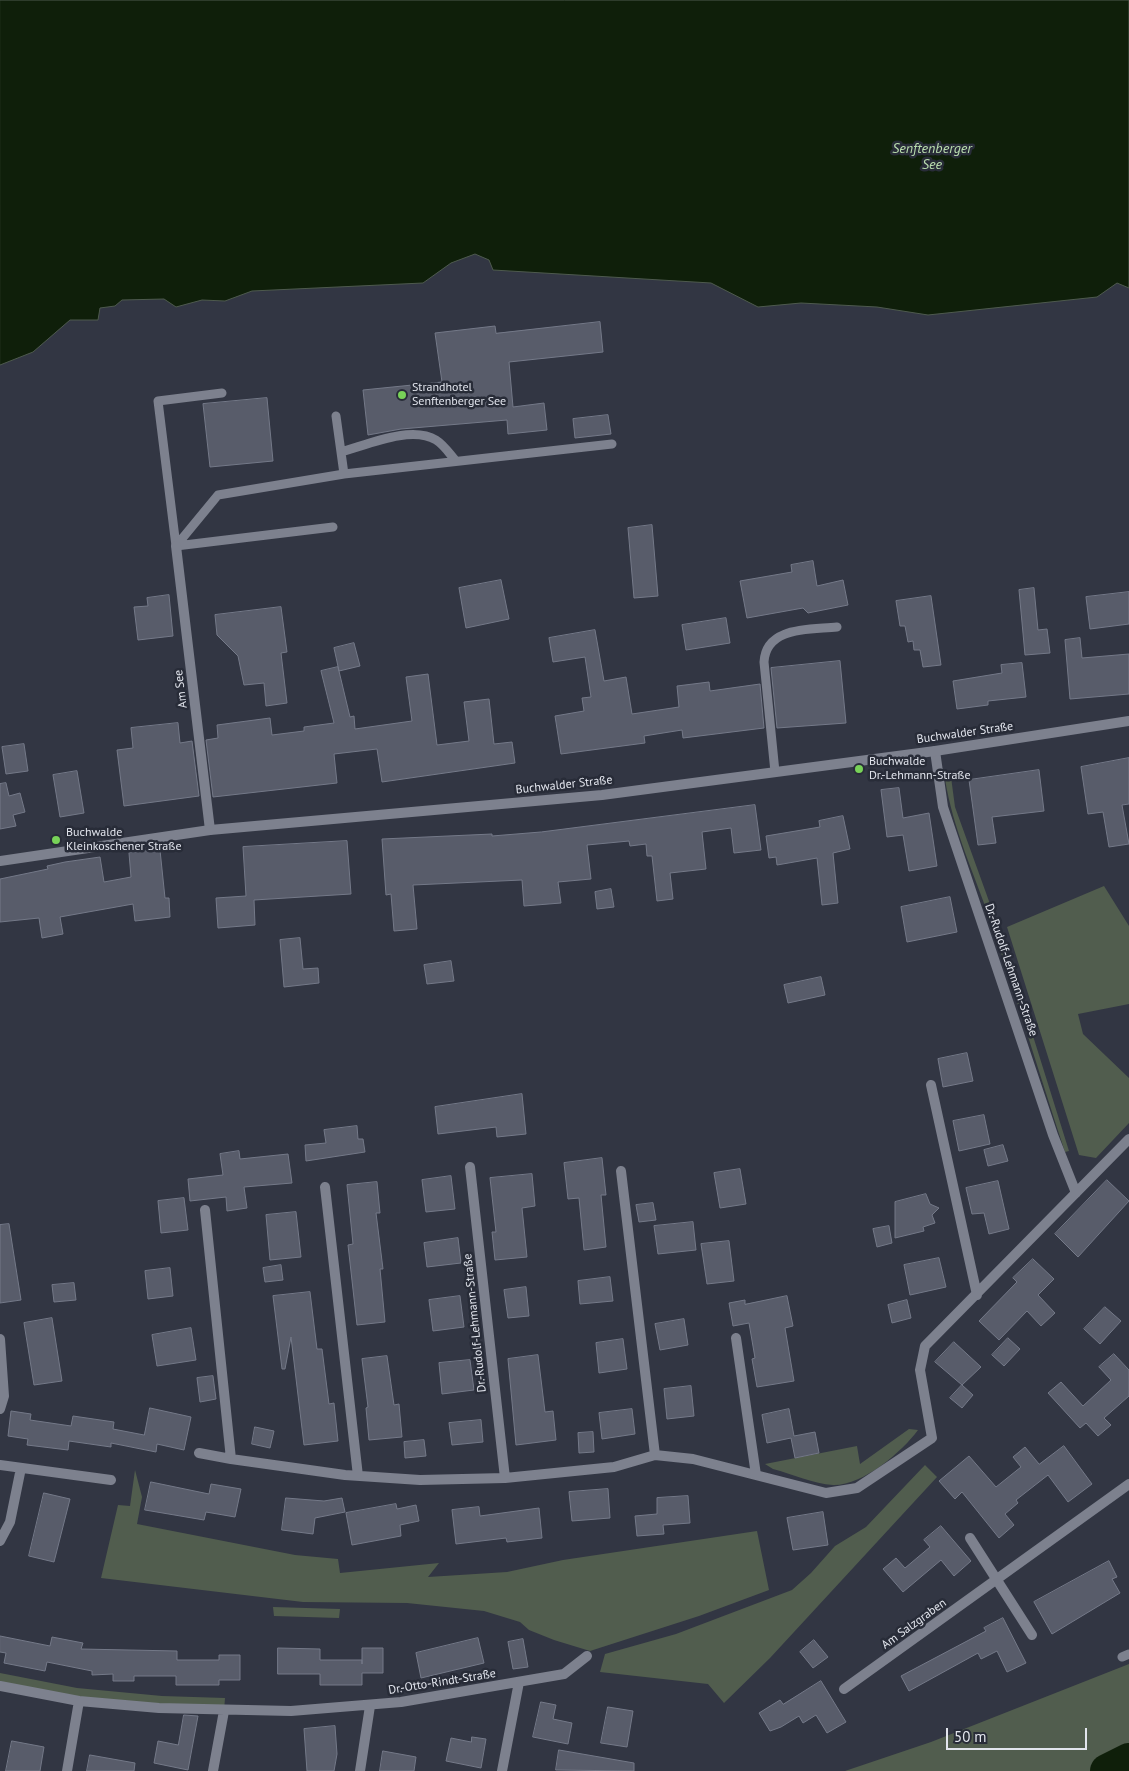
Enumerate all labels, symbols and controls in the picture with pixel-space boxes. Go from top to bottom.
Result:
water label: Senftenberger See [892,141,972,174]
place label: Strandhotel Senftenberger See [412,381,506,409]
marker: Strandhotel Senftenberger See [396,389,408,401]
street label: Am See [172,669,190,709]
street label: Buchwalder Straße [916,719,1014,747]
place label: Buchwalde Dr.-Lehmann-Straße [869,755,971,783]
marker: Buchwalde Dr.-Lehmann-Straße [853,763,865,775]
street label: Buchwalder Straße [515,773,613,797]
place label: Buchwalde Kleinkoschener Straße [66,826,181,854]
marker: Buchwalde Kleinkoschener Straße [50,834,62,846]
street label: Dr.-Rudolf-Lehmann-Straße [981,902,1041,1038]
street label: Dr.-Rudolf-Lehmann-Straße [461,1253,489,1393]
street label: Am Salzgraben [879,1596,949,1652]
street label: Dr.-Otto-Rindt-Straße [387,1666,497,1698]
scale bar [949,1718,1090,1750]
text: 50 m [954,1727,987,1746]

